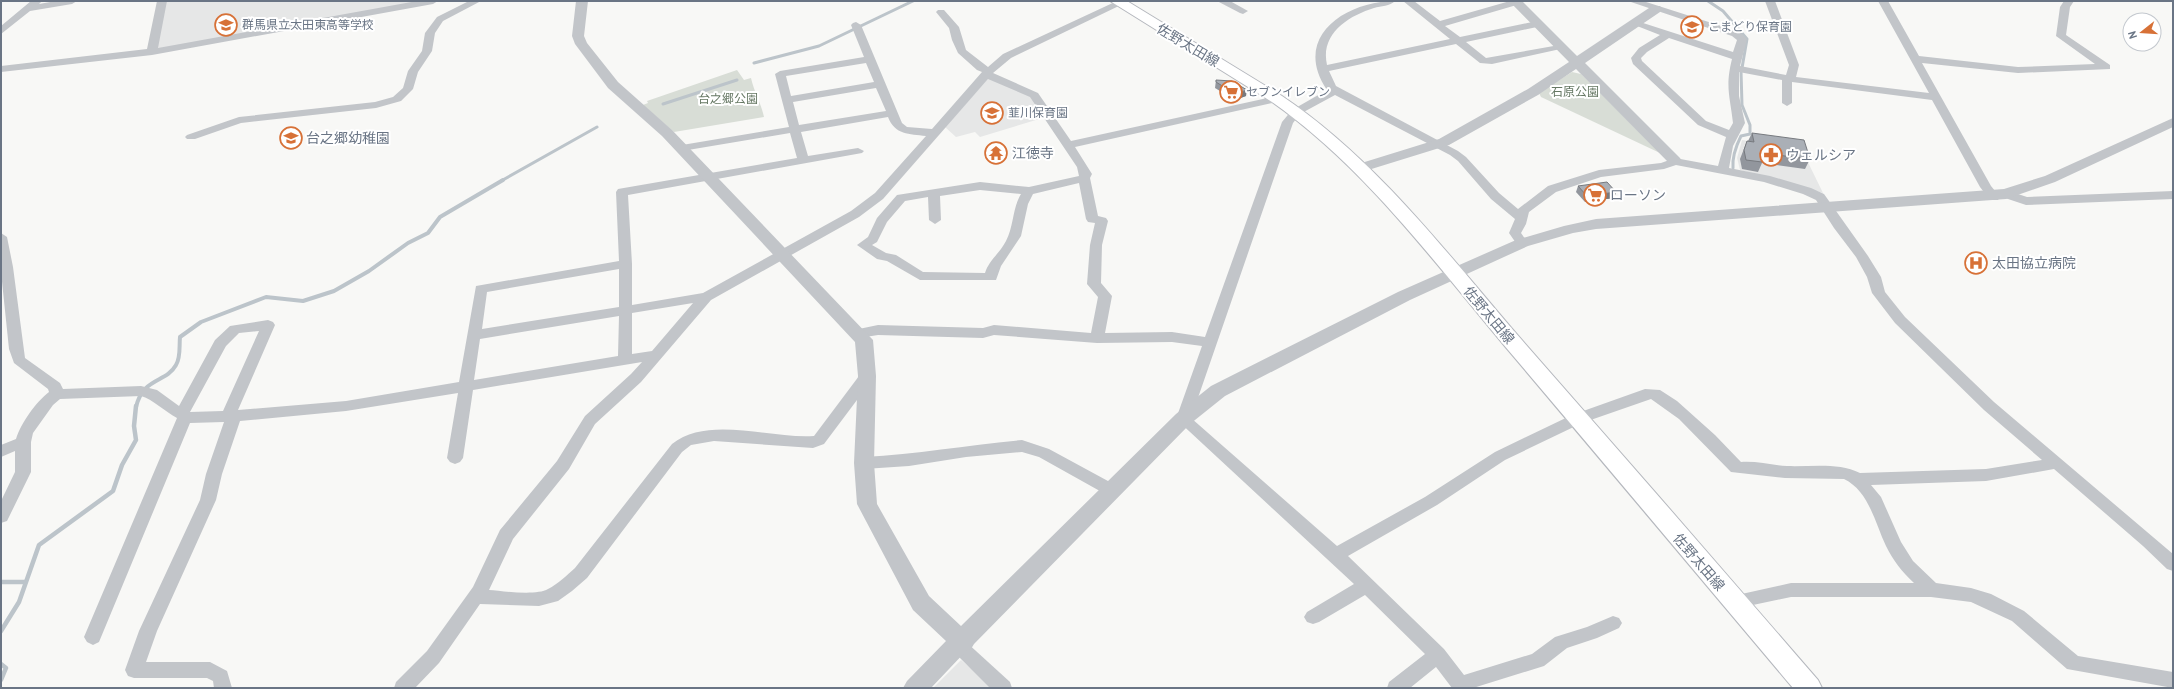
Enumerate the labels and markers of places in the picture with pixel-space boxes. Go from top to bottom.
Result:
school or university icon: 群馬県立太田東高等学校 [213,12,239,38]
school or university icon: こまどり保育園 [1679,14,1705,40]
place label: 群馬県立太田東高等学校 [242,17,374,32]
place label: こまどり保育園 [1708,19,1792,34]
supermarket icon: セブンイレブン [1218,79,1244,105]
place label: セブンイレブン [1246,84,1330,99]
school or university icon: 韮川保育園 [979,100,1005,126]
place label: 韮川保育園 [1008,105,1068,120]
school or university icon: 台之郷幼稚園 [278,125,304,151]
place label: 台之郷幼稚園 [306,129,390,147]
temple icon: 江徳寺 [983,140,1009,166]
pharmacy icon: ウェルシア [1758,142,1784,168]
place label: 江徳寺 [1012,144,1054,162]
place label: ウェルシア [1786,146,1856,164]
supermarket icon: ローソン [1582,182,1608,208]
place label: ローソン [1610,186,1666,204]
hospital icon: 太田協立病院 [1963,250,1989,276]
place label: 太田協立病院 [1992,254,2076,272]

